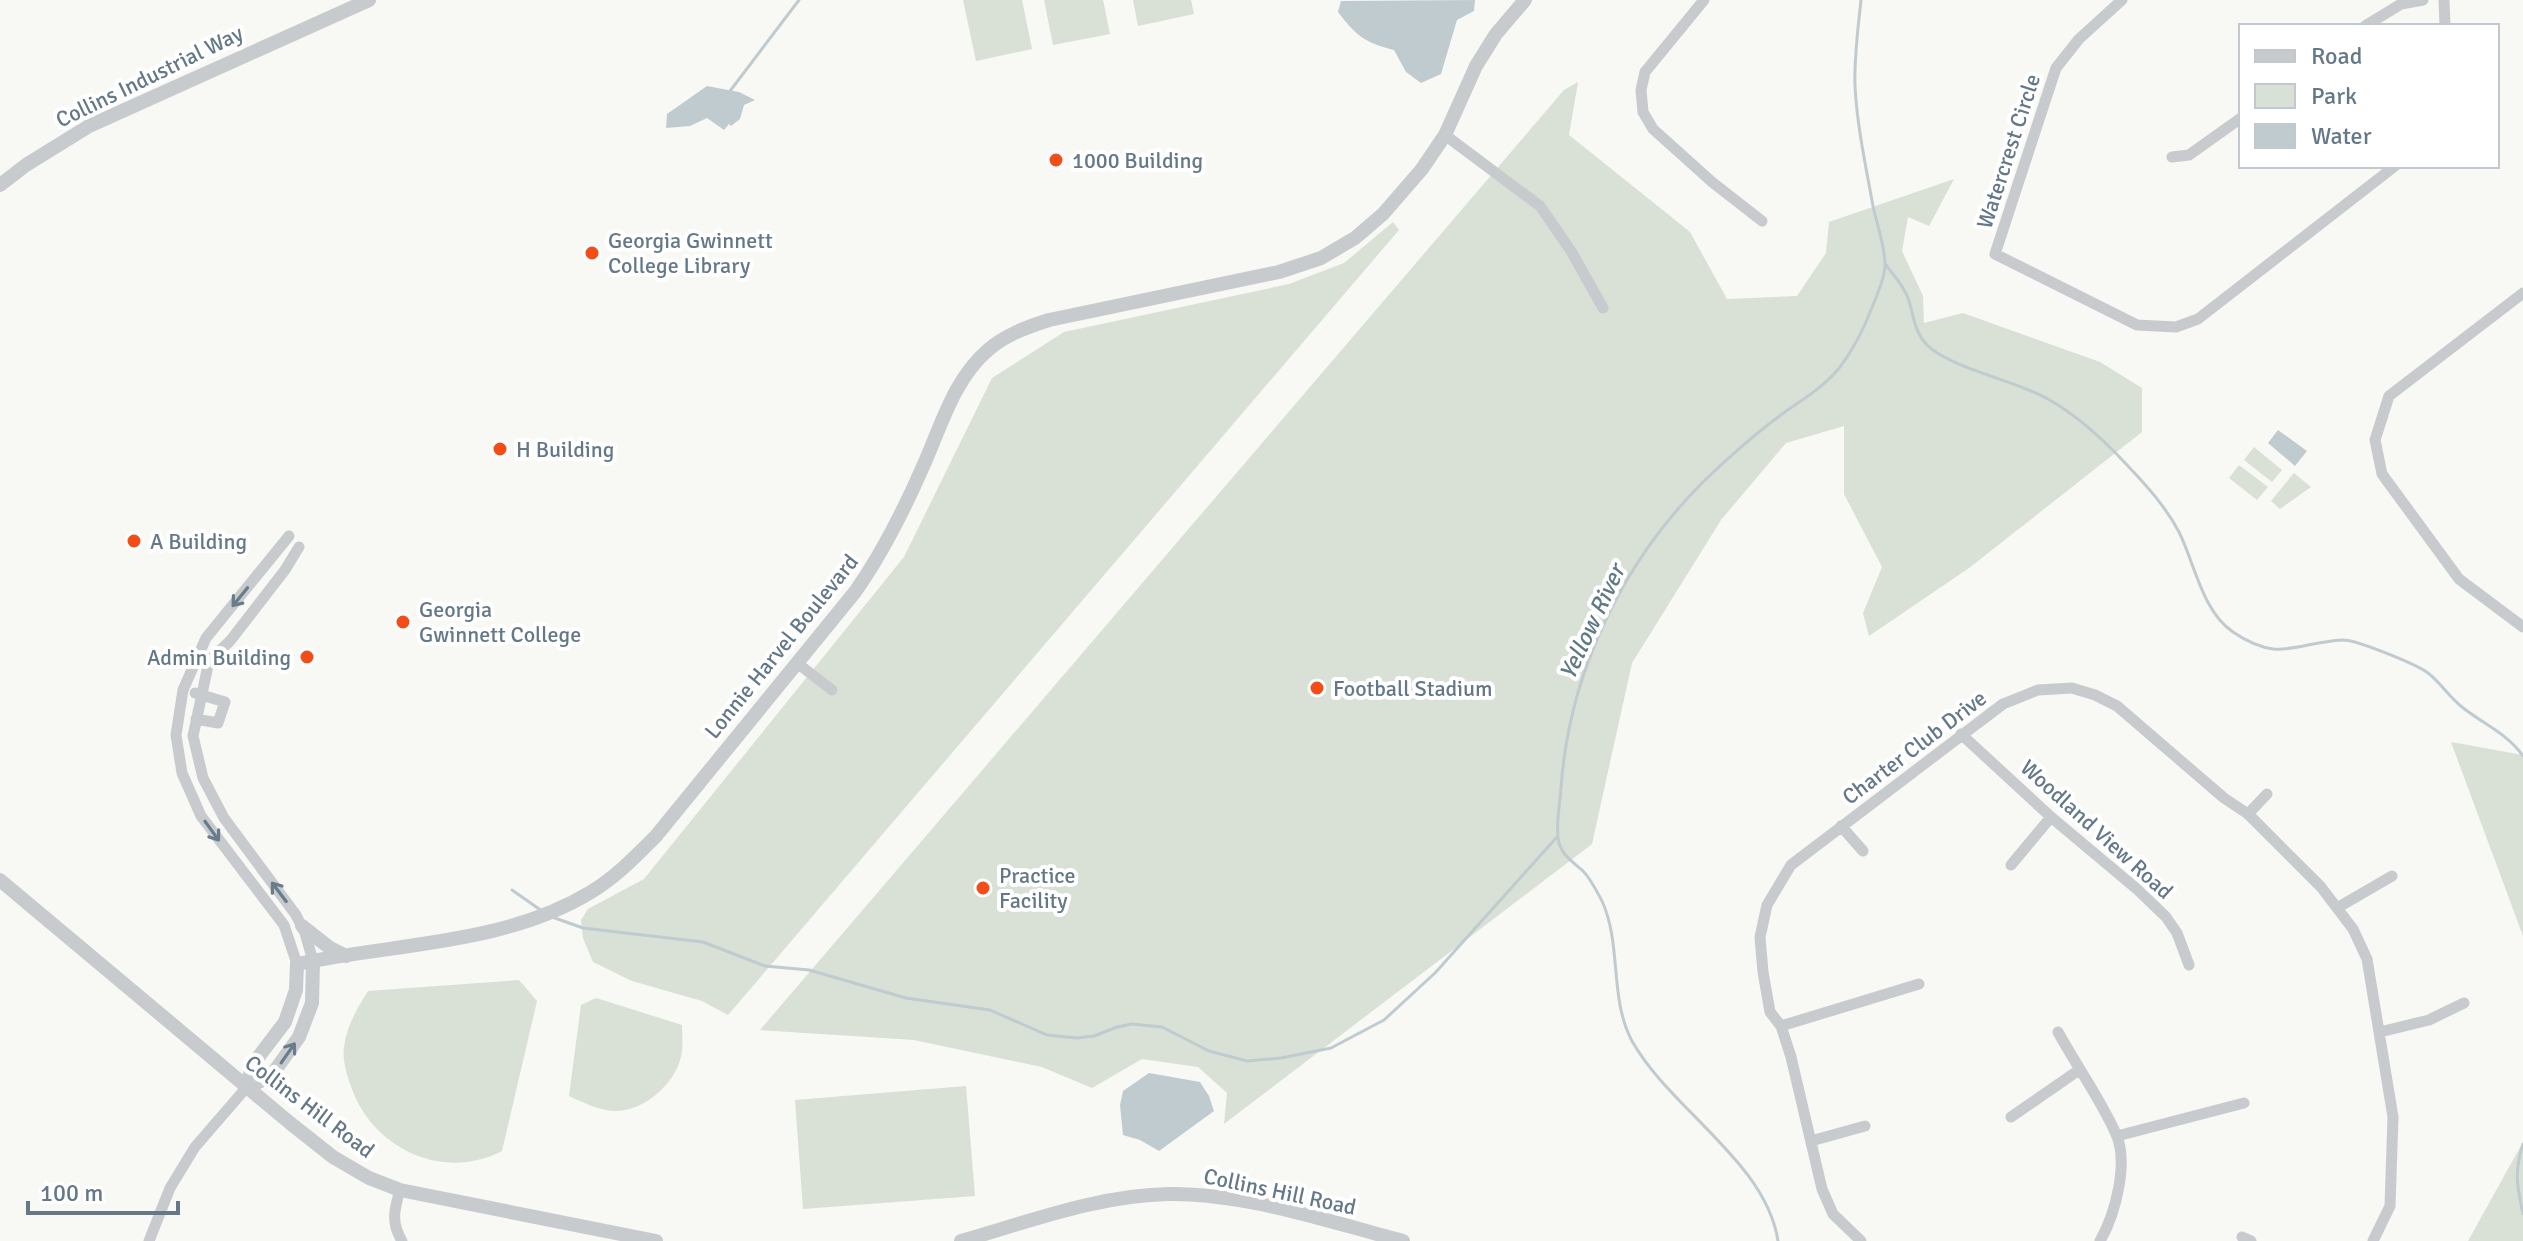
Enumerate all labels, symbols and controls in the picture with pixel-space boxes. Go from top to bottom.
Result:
street label: Collins Industrial Way [51,19,248,134]
legend [2239,24,2499,168]
text: Road [2311,41,2362,71]
street label: Watercrest Circle [1971,71,2046,232]
text: Park [2311,81,2357,111]
text: Water [2311,121,2372,151]
place label: 1000 Building [1072,147,1203,174]
marker: 1000 Building [1047,151,1065,169]
place label: Georgia Gwinnett College Library [608,227,773,279]
marker: Georgia Gwinnett College Library [583,244,601,262]
place label: H Building [516,436,614,463]
marker: H Building [491,440,509,458]
place label: A Building [150,528,247,555]
marker: A Building [125,532,143,550]
street label: Lonnie Harvel Boulevard [699,549,864,744]
water label: Yellow River [1552,557,1633,684]
one-way arrow [231,586,249,607]
place label: Georgia Gwinnett College [419,596,581,648]
marker: Georgia Gwinnett College [394,613,412,631]
place label: Admin Building [147,644,291,671]
marker: Admin Building [298,648,316,666]
place label: Football Stadium [1333,675,1493,702]
marker: Football Stadium [1308,679,1326,697]
street label: Charter Club Drive [1837,684,1992,810]
street label: Woodland View Road [2015,754,2178,905]
one-way arrow [204,820,220,842]
place label: Practice Facility [999,862,1076,914]
marker: Practice Facility [974,879,992,897]
one-way arrow [271,882,288,903]
one-way arrow [280,1042,296,1064]
street label: Collins Hill Road [240,1049,380,1164]
street label: Collins Hill Road [1201,1162,1359,1221]
scale bar [28,1165,178,1215]
text: 100 m [40,1178,103,1208]

